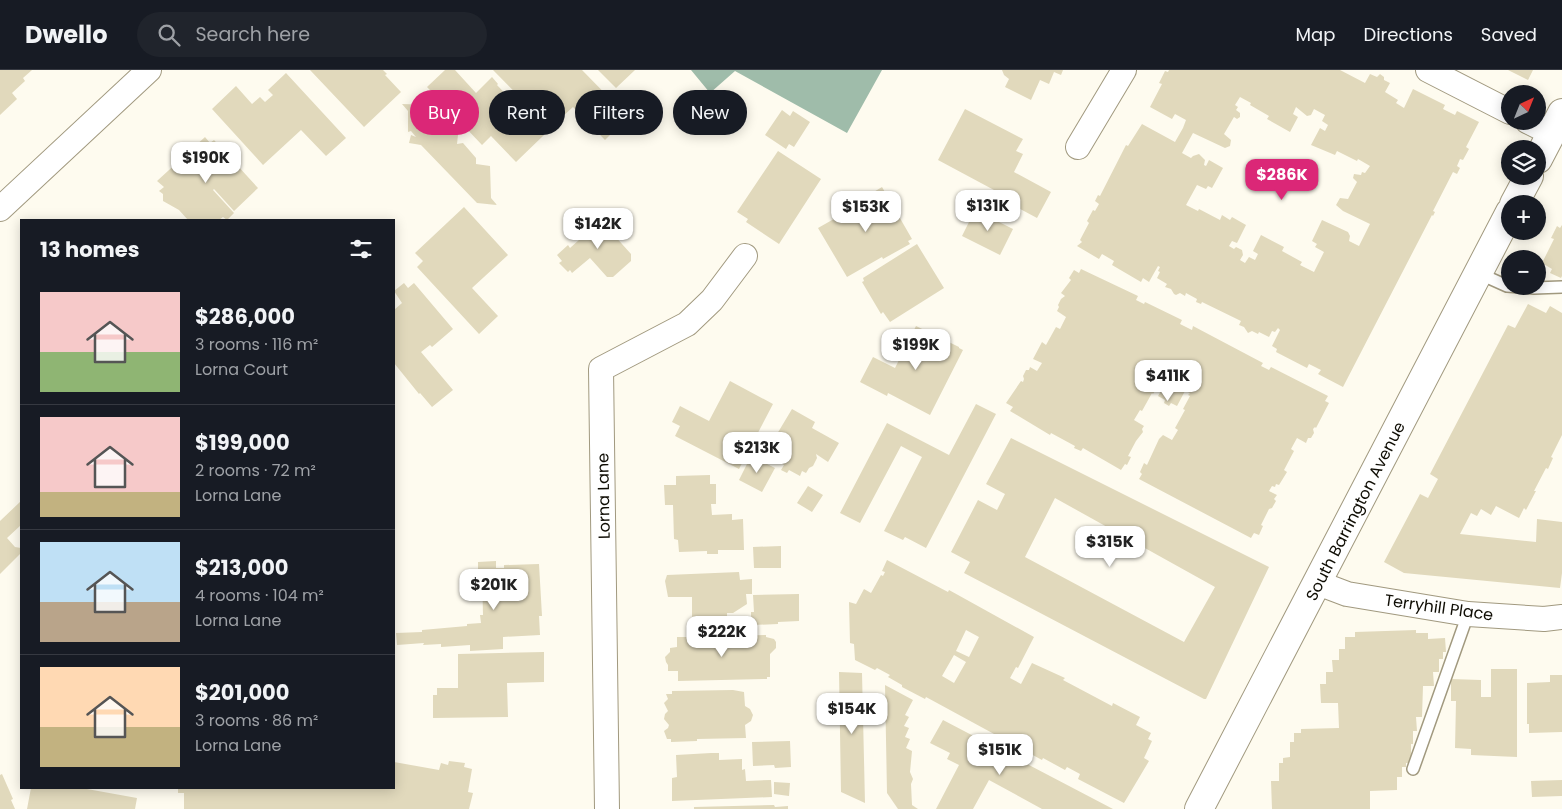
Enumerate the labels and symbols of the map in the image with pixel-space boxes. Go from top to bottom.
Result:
north arrow [1501,85,1546,130]
pin: $190K [171,142,241,184]
pin: $286K [1247,158,1317,201]
pin: $153K [831,190,901,233]
pin: $131K [953,190,1023,232]
pin: $142K [563,208,633,250]
pin: $199K [881,328,951,371]
pin: $411K [1133,360,1203,402]
street label: South Barrington Avenue [1300,418,1411,605]
pin: $213K [722,432,792,474]
street label: Lorna Lane [591,453,616,539]
pin: $315K [1075,526,1145,568]
pin: $201K [459,568,529,611]
street label: Terryhill Place [1383,588,1495,627]
pin: $222K [687,616,757,658]
pin: $154K [817,692,887,735]
pin: $151K [965,734,1035,776]

